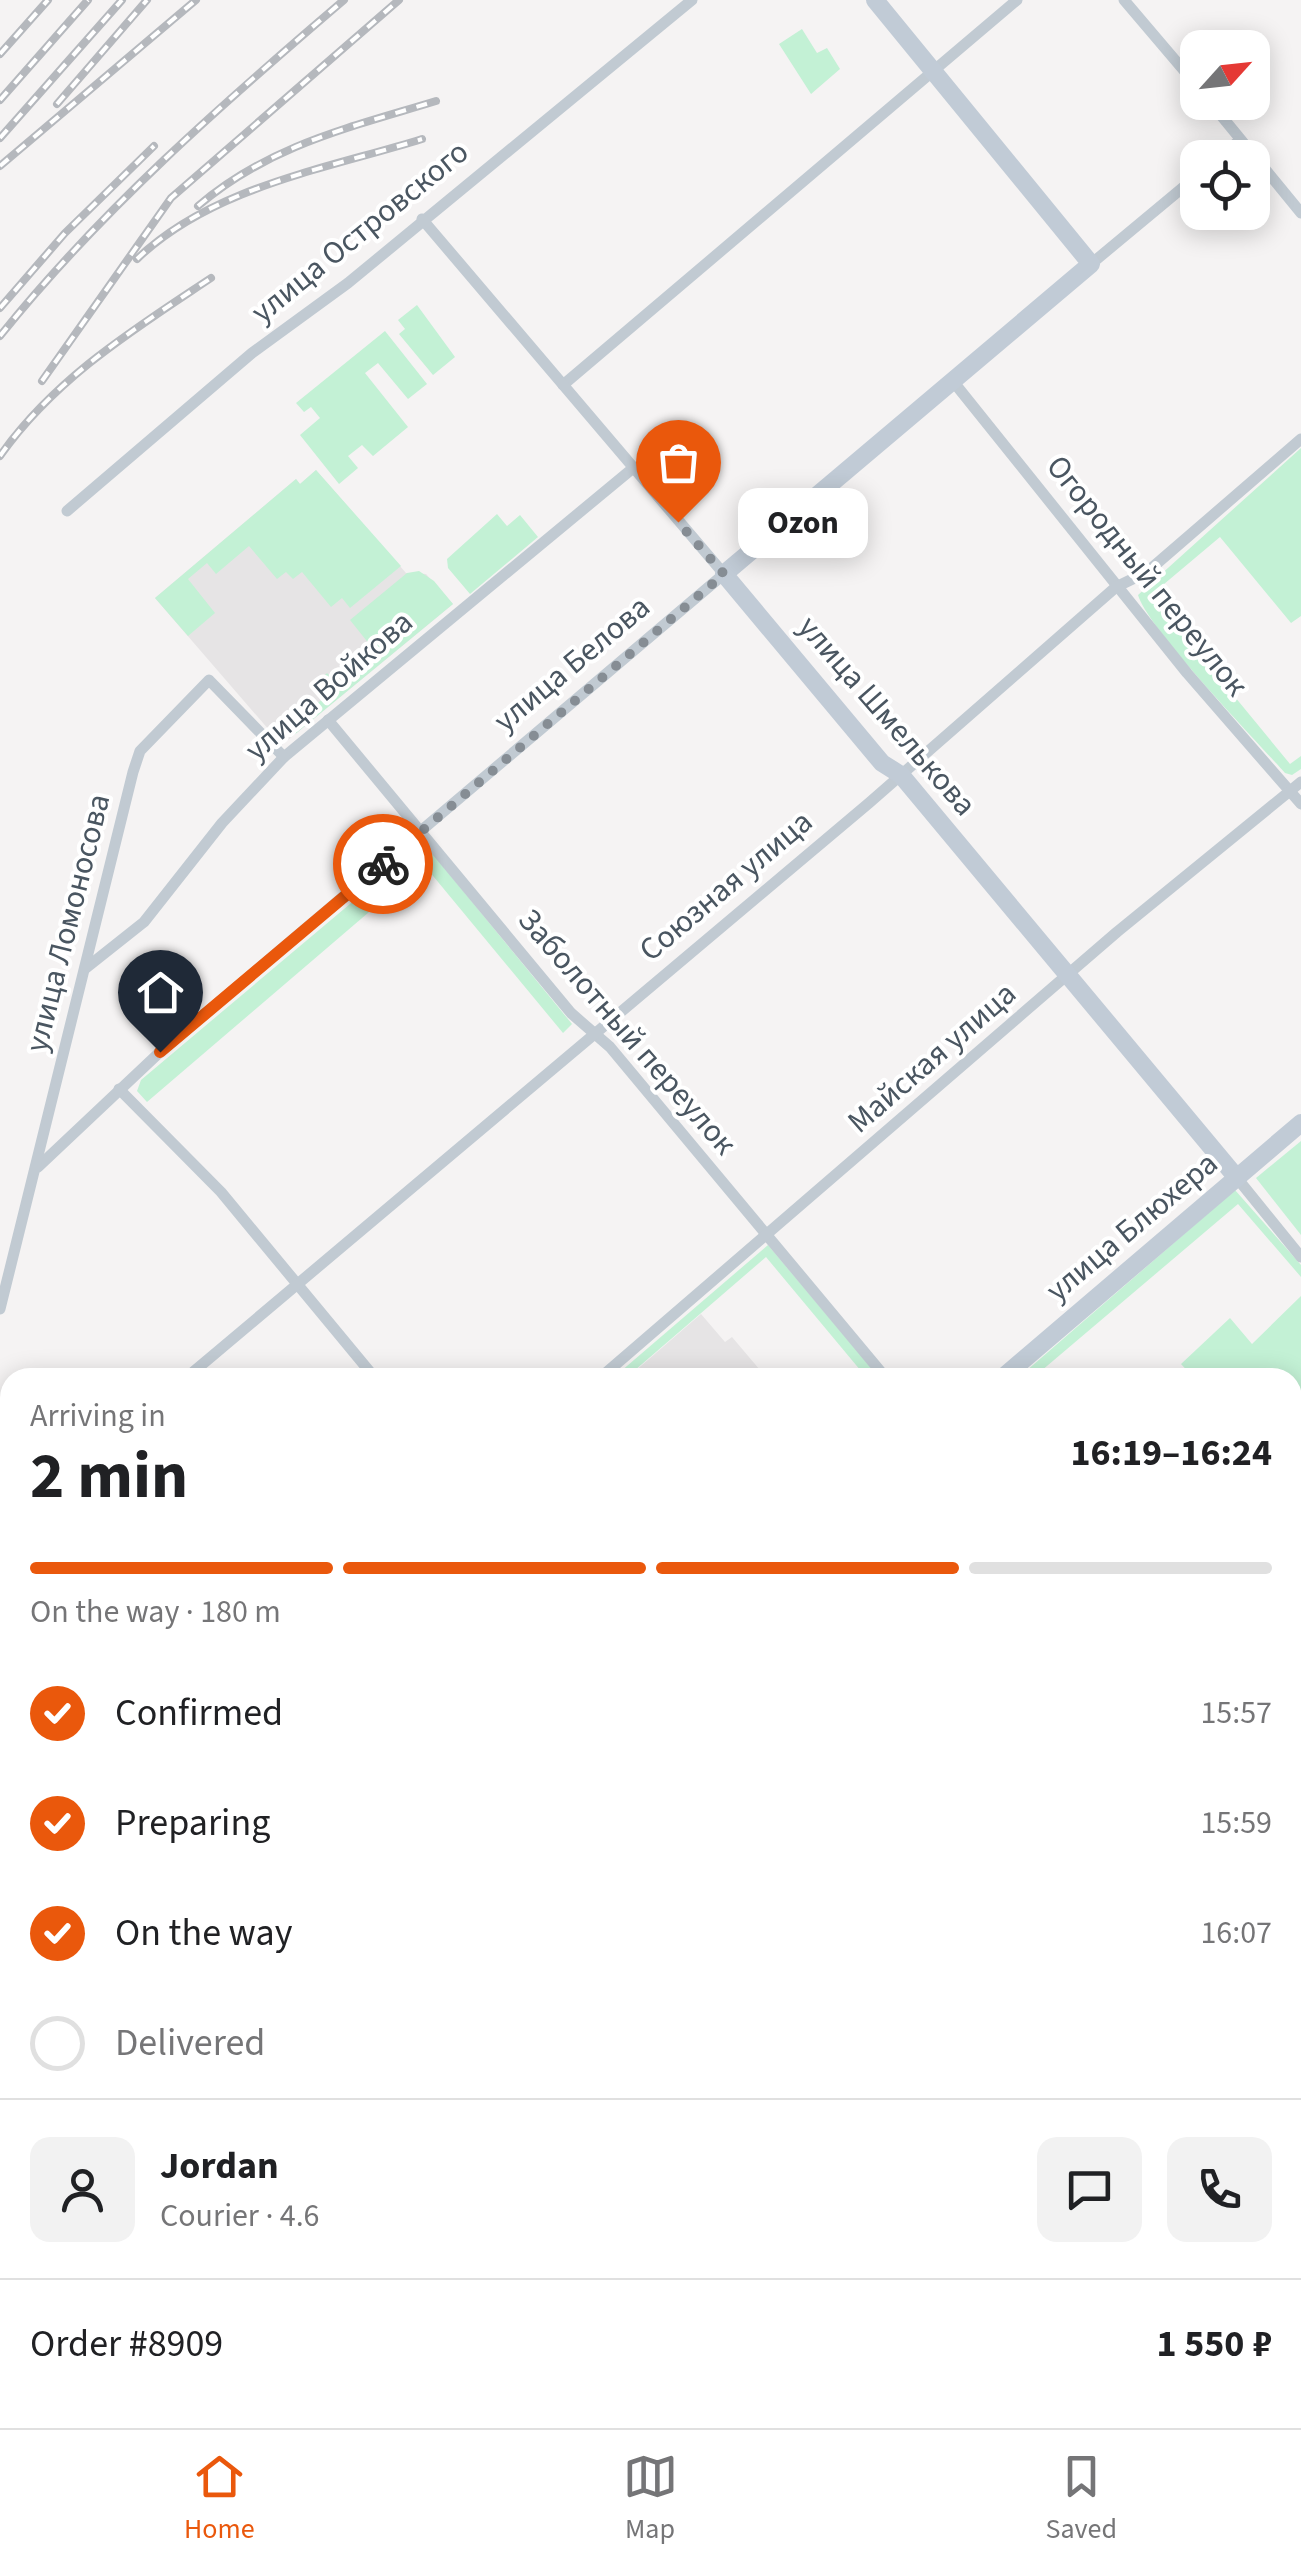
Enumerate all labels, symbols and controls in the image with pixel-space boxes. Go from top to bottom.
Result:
north arrow [1180,30,1270,120]
map controls [1180,30,1270,230]
street label: улица Островского [241,130,479,334]
button: locate [1180,140,1270,230]
pin [636,420,721,523]
icon: bag [651,435,706,490]
street label: Огородный переулок [1035,445,1259,707]
callout: Ozon [738,487,868,557]
text: Ozon [767,500,839,546]
street label: улица Белова [484,585,660,743]
street label: улица Войкова [235,600,423,772]
street label: улица Шмелькова [787,606,987,826]
street label: улица Ломоносова [14,789,122,1057]
street label: Союзная улица [629,800,823,972]
courier [333,814,433,914]
icon: bike [356,837,411,892]
street label: Заболотный переулок [507,899,747,1165]
pin [118,950,203,1053]
icon: home [133,965,188,1020]
street label: Майская улица [837,972,1027,1144]
street label: улица Блюхера [1036,1141,1228,1313]
text: Arriving in [30,1393,166,1439]
text: 16:19–16:24 [1070,1426,1272,1480]
text: 2 min [30,1430,188,1523]
text: On the way · 180 m [30,1589,281,1635]
icon: check [30,1686,85,1741]
text: Confirmed [115,1686,283,1740]
text: 15:57 [1200,1690,1272,1736]
icon: check [30,1796,85,1851]
text: Preparing [115,1796,270,1850]
text: 15:59 [1200,1800,1272,1846]
icon: check [30,1906,85,1961]
text: On the way [115,1906,292,1960]
text: 16:07 [1200,1910,1272,1956]
text: Delivered [115,2016,265,2070]
button: person [30,2137,135,2242]
button: chat [1037,2137,1142,2242]
button: phone [1167,2137,1272,2242]
text: Jordan [160,2139,279,2193]
text: Courier · 4.6 [160,2193,320,2239]
text: Order #8909 [30,2317,223,2371]
text: 1 550 ₽ [1156,2317,1272,2371]
tab: Home [184,2449,255,2549]
tab: Map [623,2449,678,2549]
tab: Saved [1046,2449,1117,2549]

